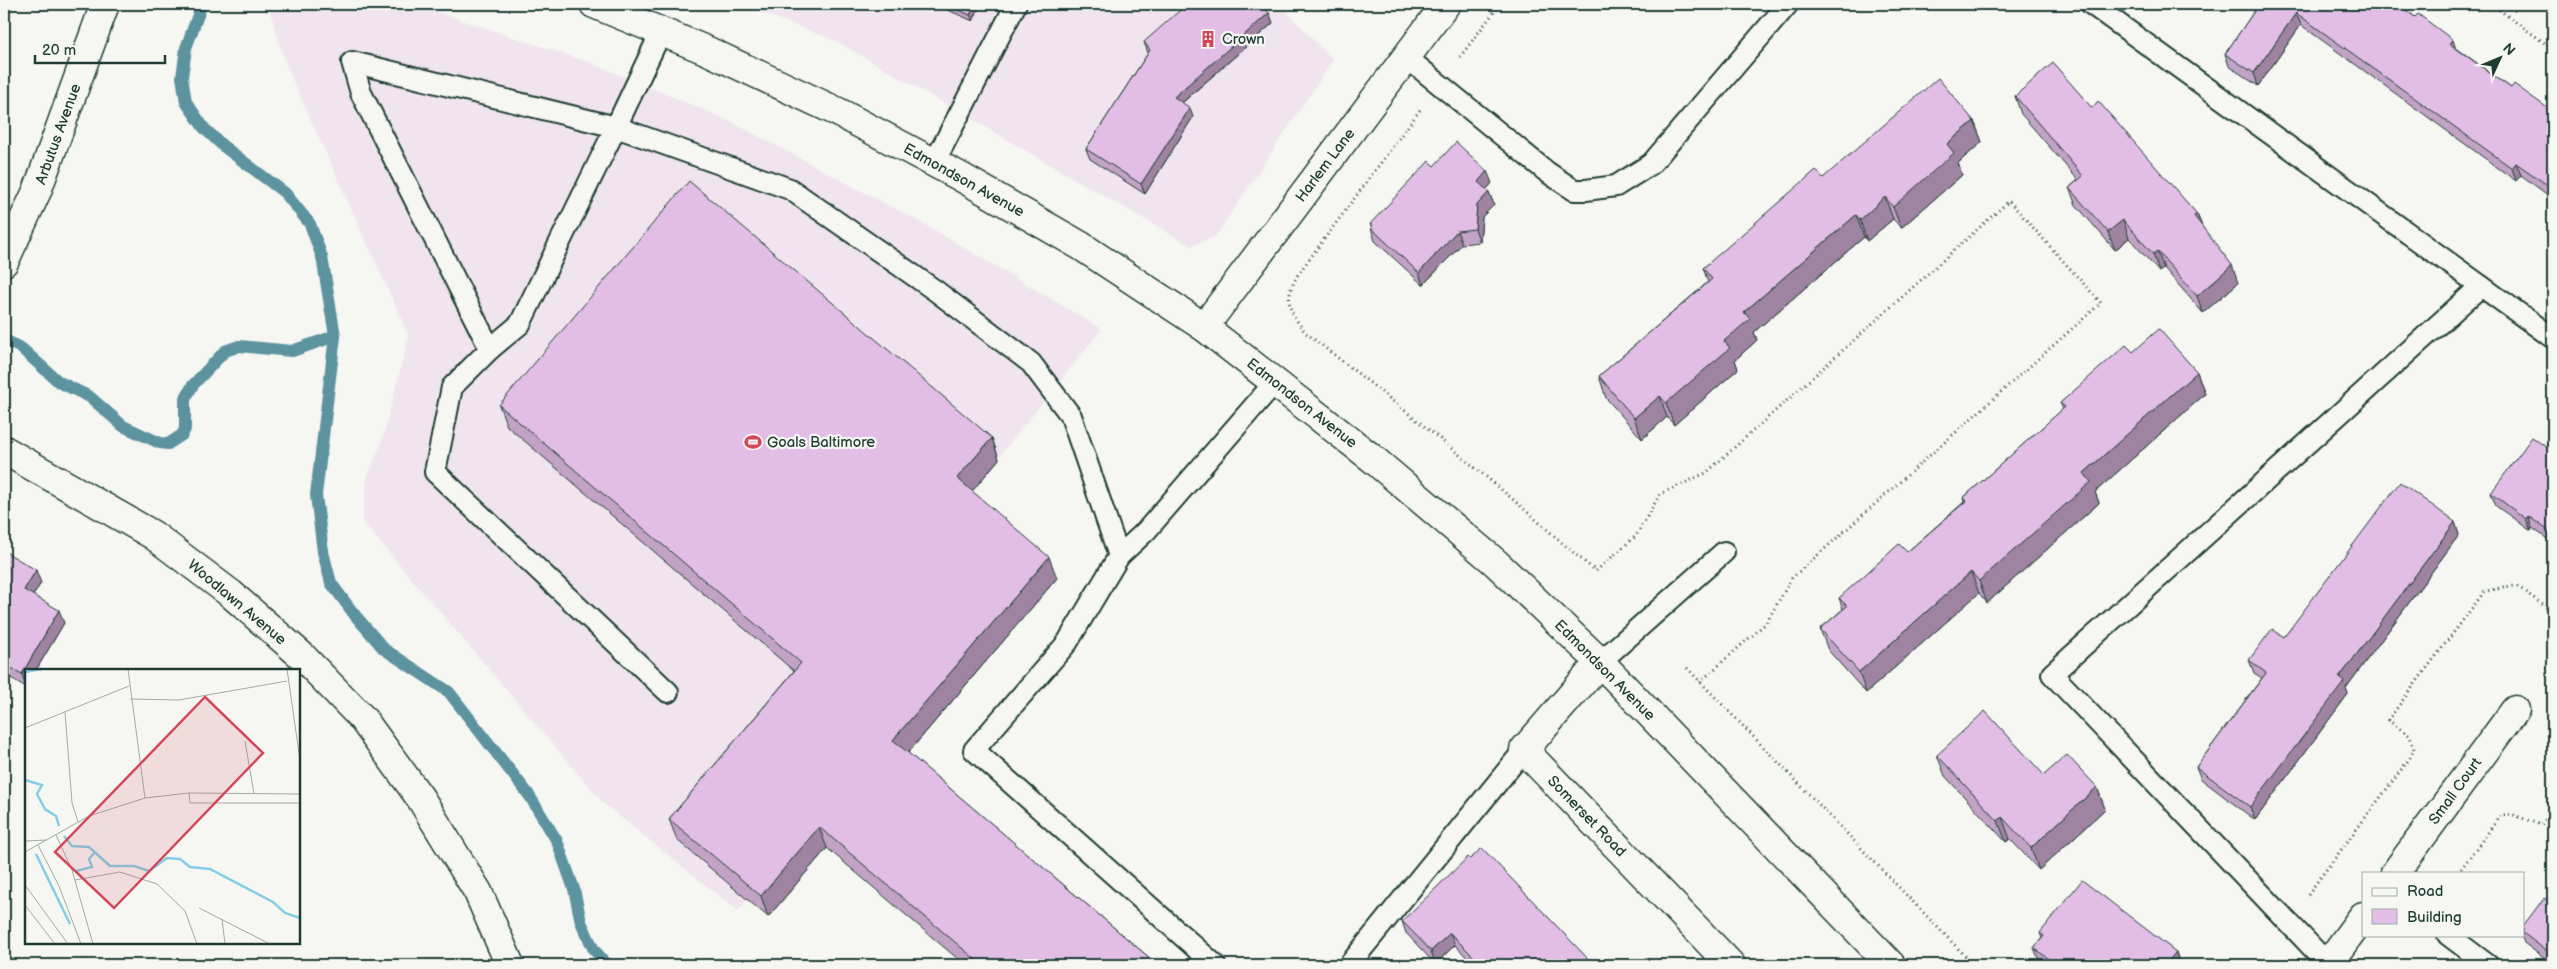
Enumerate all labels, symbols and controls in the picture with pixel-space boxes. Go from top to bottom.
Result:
building icon: Crown [1198,29,1218,49]
place label: Crown [1222,30,1265,49]
scale bar [35,32,165,64]
north arrow [2474,32,2524,82]
text: N [2499,40,2519,59]
text: 20 m [42,41,76,60]
street label: Arbutus Avenue [31,81,86,187]
street label: Harlem Lane [1291,125,1359,206]
street label: Edmondson Avenue [900,139,1028,222]
street label: Edmondson Avenue [1243,354,1361,453]
sports icon: Goals Baltimore [743,432,763,452]
place label: Goals Baltimore [767,433,875,452]
street label: Woodlawn Avenue [183,556,290,649]
street label: Edmondson Avenue [1550,616,1659,725]
inset map [25,669,300,944]
street label: Small Court [2425,754,2486,829]
street label: Somerset Road [1543,772,1630,861]
legend [2362,872,2524,936]
text: Road [2407,882,2443,901]
text: Building [2407,908,2462,927]

